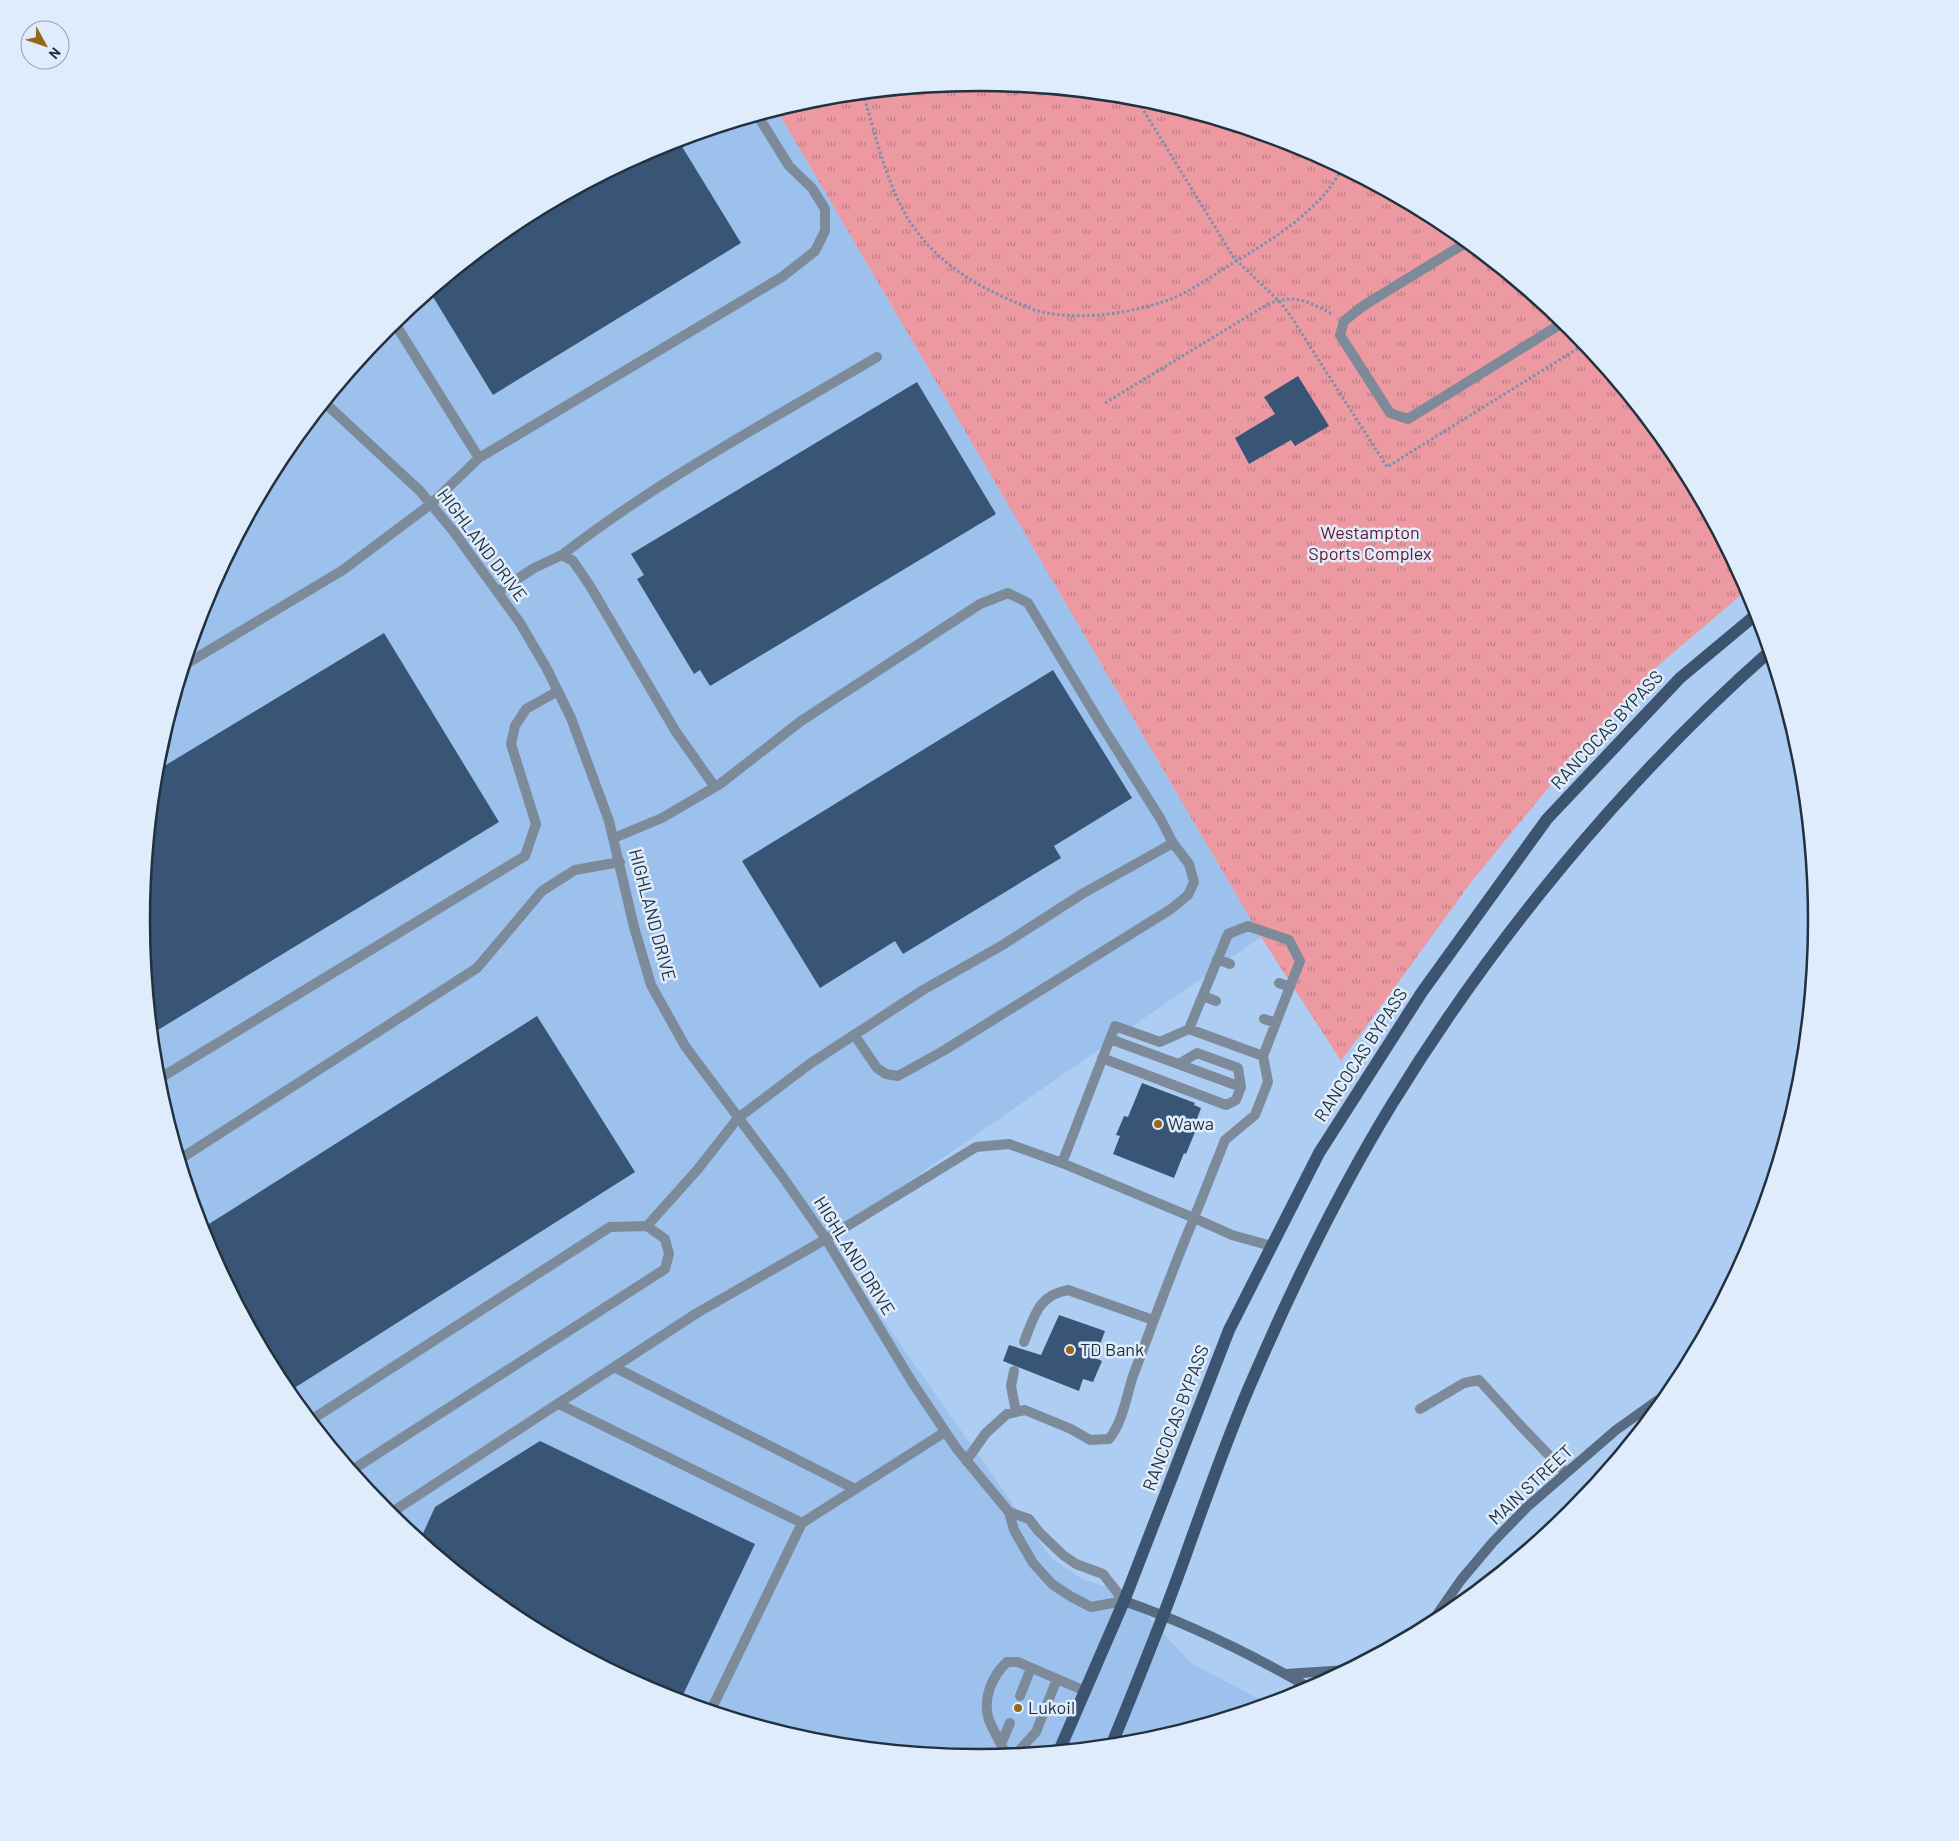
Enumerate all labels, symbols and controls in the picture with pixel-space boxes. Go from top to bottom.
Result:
north arrow [20,20,70,70]
text: N [46,45,65,63]
street label: HIGHLAND DRIVE [433,484,532,605]
park label: Westampton Sports Complex [1308,521,1432,564]
street label: RANCOCAS BYPASS [1545,665,1667,793]
street label: HIGHLAND DRIVE [625,846,681,983]
street label: RANCOCAS BYPASS [1309,984,1412,1125]
place label: Wawa [1168,1112,1214,1134]
marker: Wawa [1152,1118,1164,1130]
street label: HIGHLAND DRIVE [810,1192,900,1319]
place label: TD Bank [1080,1338,1144,1360]
street label: RANCOCAS BYPASS [1137,1341,1213,1494]
marker: TD Bank [1064,1344,1076,1356]
street label: MAIN STREET [1483,1440,1577,1529]
place label: Lukoil [1028,1696,1075,1718]
marker: Lukoil [1012,1702,1024,1714]

